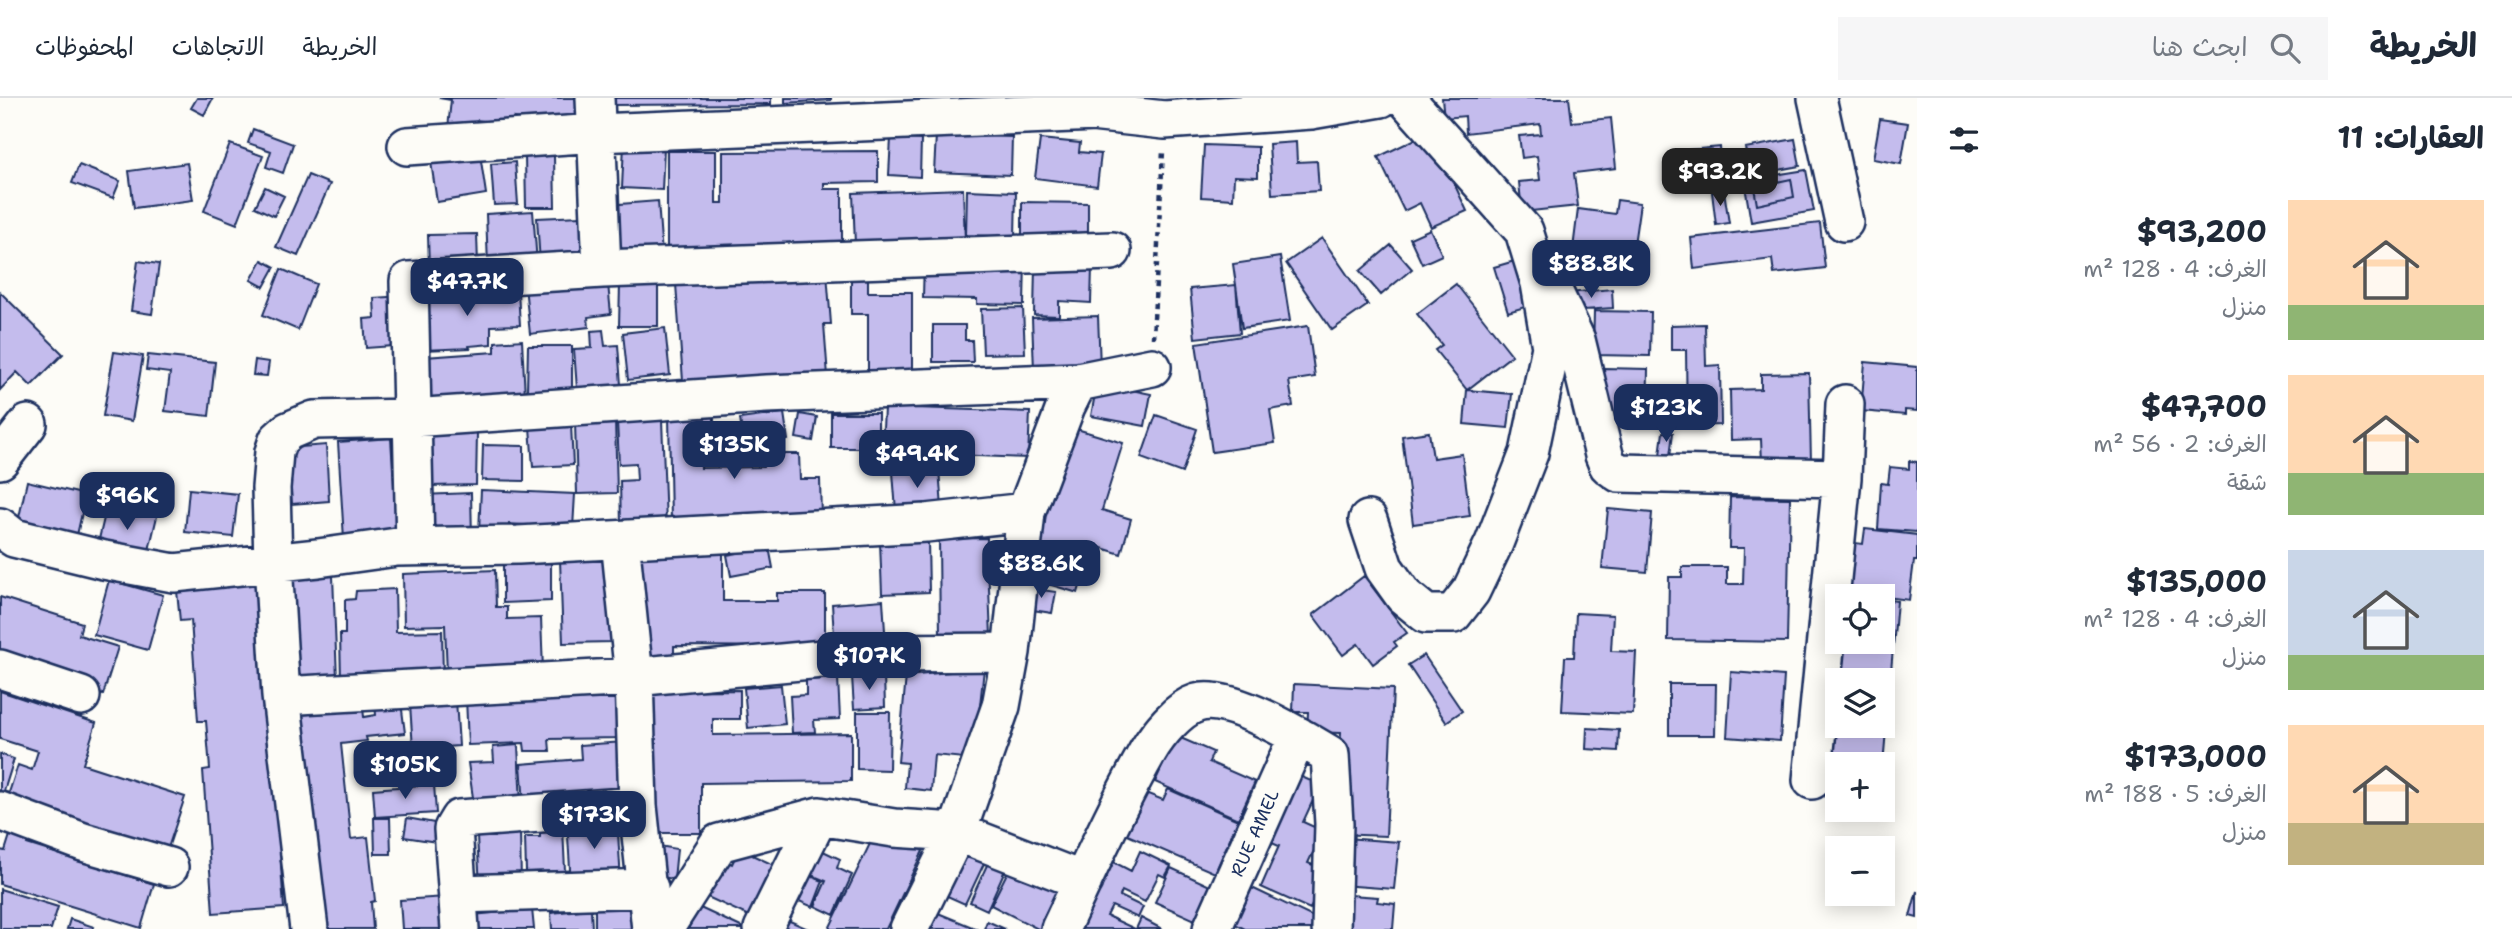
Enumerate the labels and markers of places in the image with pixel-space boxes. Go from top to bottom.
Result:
pin: $93.2K [1663,148,1777,208]
pin: $88.8K [1534,240,1648,300]
pin: $47.7K [410,258,524,318]
pin: $123K [1617,384,1715,444]
pin: $135K [685,422,783,481]
pin: $49.4K [860,430,974,490]
pin: $96K [86,472,168,532]
pin: $88.6K [984,540,1098,600]
pin: $107K [820,632,918,692]
pin: $105K [356,742,454,801]
pin: $173K [545,792,643,851]

